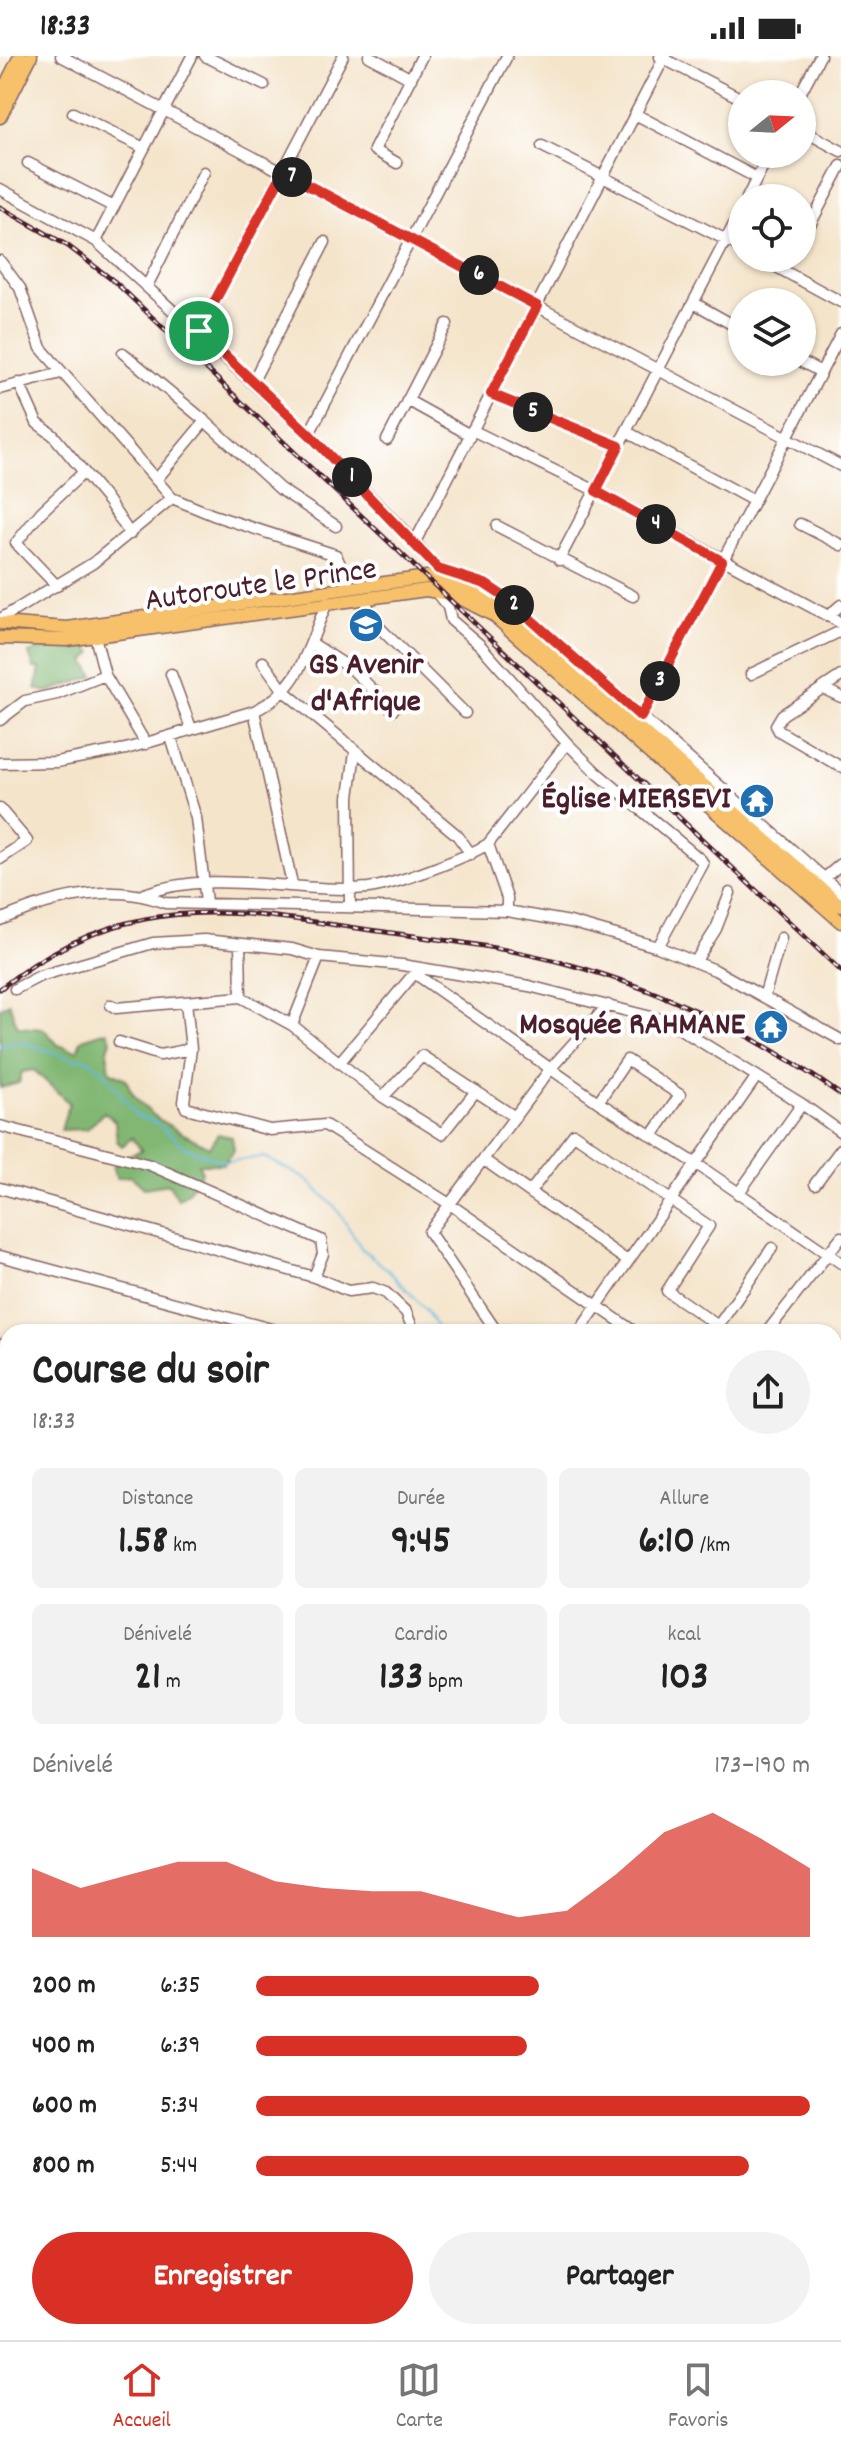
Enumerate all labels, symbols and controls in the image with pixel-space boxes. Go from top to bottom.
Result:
text: 18:33 [40,7,90,50]
north arrow [728,80,816,168]
map controls [728,80,816,376]
pin: 7 [272,157,312,197]
text: 7 [288,161,296,192]
button: locate [728,184,816,272]
pin: 6 [459,255,499,295]
text: 6 [474,259,484,290]
button: layers [728,288,816,376]
pin [165,297,233,365]
icon: arrive [177,309,221,353]
pin: 5 [513,392,553,432]
text: 5 [528,396,538,427]
pin: 1 [332,457,372,497]
text: 1 [350,461,354,492]
pin: 4 [636,504,676,544]
text: 4 [651,508,661,539]
street label: Autoroute le Prince [142,548,380,626]
pin: 2 [494,585,534,625]
text: 2 [509,589,519,620]
school or university icon: GS Avenir d'Afrique [347,606,385,644]
place label: GS Avenir d'Afrique [308,644,425,727]
pin: 3 [640,661,680,701]
text: 3 [655,665,665,696]
place label: Église MIERSEVI [541,778,731,824]
temple icon: Église MIERSEVI [738,782,776,820]
place label: Mosquée RAHMANE [519,1004,745,1050]
temple icon: Mosquée RAHMANE [752,1008,790,1046]
text: Course du soir [32,1342,269,1405]
button: share [726,1350,810,1434]
text: 18:33 [32,1404,76,1441]
text: Distance [122,1484,194,1515]
text: Durée [397,1484,445,1515]
text: Allure [659,1484,709,1515]
text: 1.58 [118,1515,168,1572]
text: 9:45 [391,1515,451,1572]
text: 6:10 [638,1515,695,1572]
text: km [168,1531,197,1562]
text: /km [695,1531,730,1562]
text: Dénivelé [123,1620,192,1651]
text: Cardio [394,1620,448,1651]
text: kcal [668,1620,701,1651]
text: 21 [134,1651,161,1708]
text: 133 [379,1651,423,1708]
text: 103 [660,1651,708,1708]
text: m [161,1667,181,1698]
text: bpm [423,1667,463,1698]
text: Dénivelé [32,1748,113,1785]
text: 173–190 m [714,1748,810,1785]
text: 200 m [32,1968,96,2005]
text: 6:35 [160,1968,201,2005]
text: 400 m [32,2028,95,2065]
text: 6:39 [160,2028,201,2065]
text: 600 m [32,2088,97,2125]
text: 5:34 [160,2088,199,2125]
text: 800 m [32,2148,95,2185]
text: 5:44 [160,2148,198,2185]
button: Enregistrer [32,2232,413,2324]
button: Partager [429,2232,810,2324]
tab: Accueil [113,2358,171,2437]
tab: Carte [396,2358,443,2437]
tab: Favoris [668,2358,728,2437]

